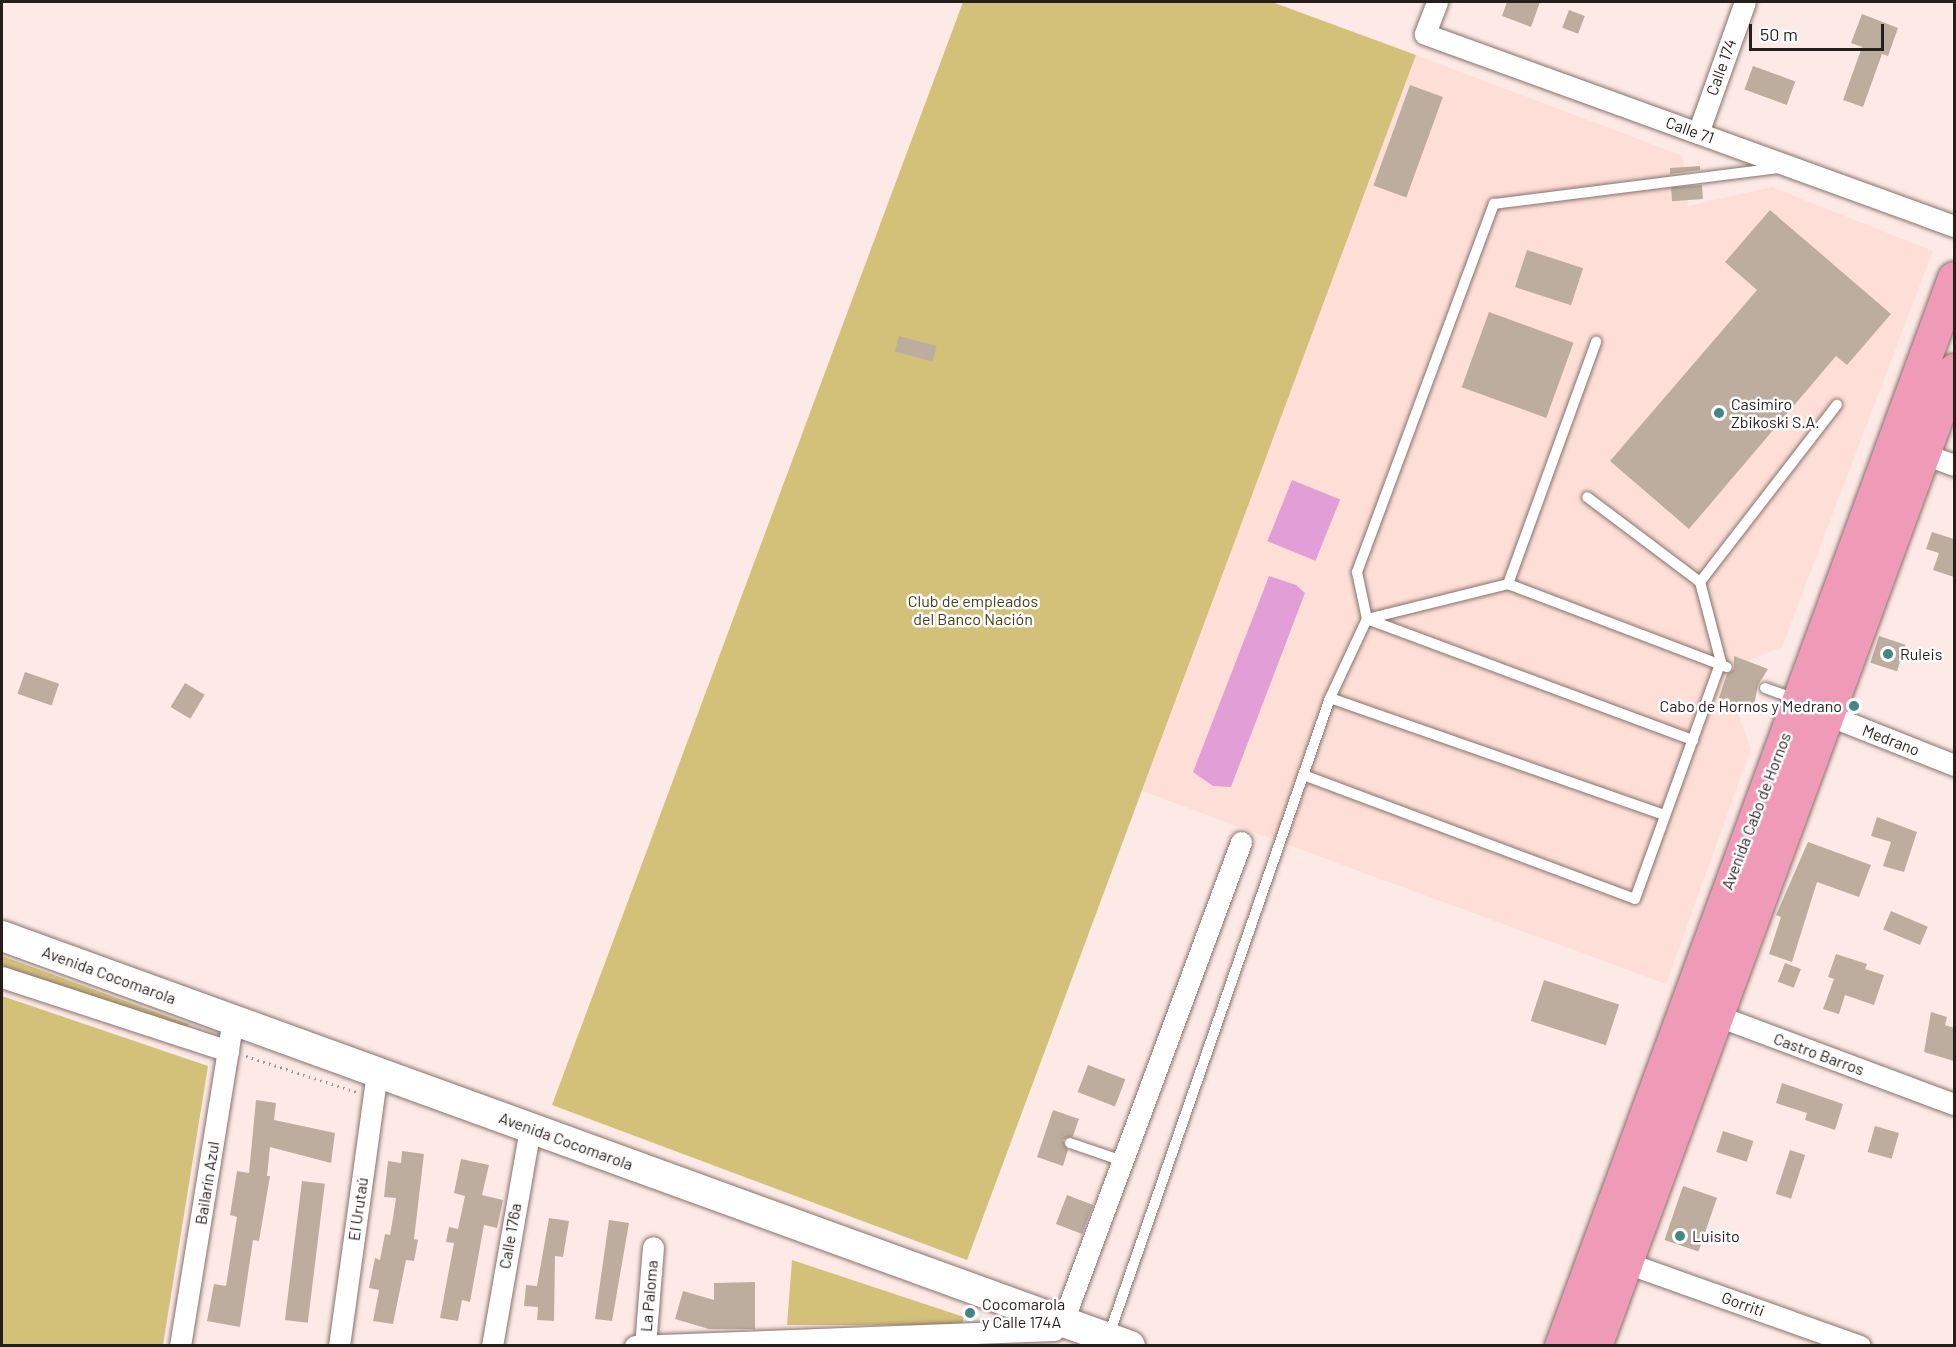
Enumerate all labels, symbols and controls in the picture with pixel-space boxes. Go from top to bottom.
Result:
scale bar [1752,12,1887,50]
text: 50 m [1760,23,1798,45]
street label: Calle 174 [1702,36,1740,98]
street label: Calle 71 [1663,112,1717,148]
place label: Casimiro Zbikoski S.A. [1731,394,1820,432]
marker: Casimiro Zbikoski S.A. [1712,406,1726,420]
park label: Club de empleados del Banco Nación [908,591,1038,629]
place label: Ruleis [1900,644,1942,664]
marker: Ruleis [1881,647,1895,661]
place label: Cabo de Hornos y Medrano [1660,696,1842,716]
marker: Cabo de Hornos y Medrano [1847,699,1861,713]
street label: Medrano [1860,720,1922,760]
street label: Avenida Cabo de Hornos [1717,730,1795,892]
street label: Avenida Cocomarola [39,942,179,1008]
street label: Castro Barros [1771,1029,1867,1079]
street label: Avenida Cocomarola [496,1108,636,1174]
street label: Bailarín Azul [191,1140,223,1226]
street label: El Urutaú [344,1176,372,1242]
street label: Calle 176a [495,1202,525,1270]
place label: Luisito [1692,1226,1740,1246]
marker: Luisito [1673,1229,1687,1243]
street label: La Paloma [636,1259,662,1333]
street label: Gorriti [1719,1287,1767,1321]
place label: Cocomarola y Calle 174A [982,1294,1065,1332]
marker: Cocomarola y Calle 174A [963,1306,977,1320]

